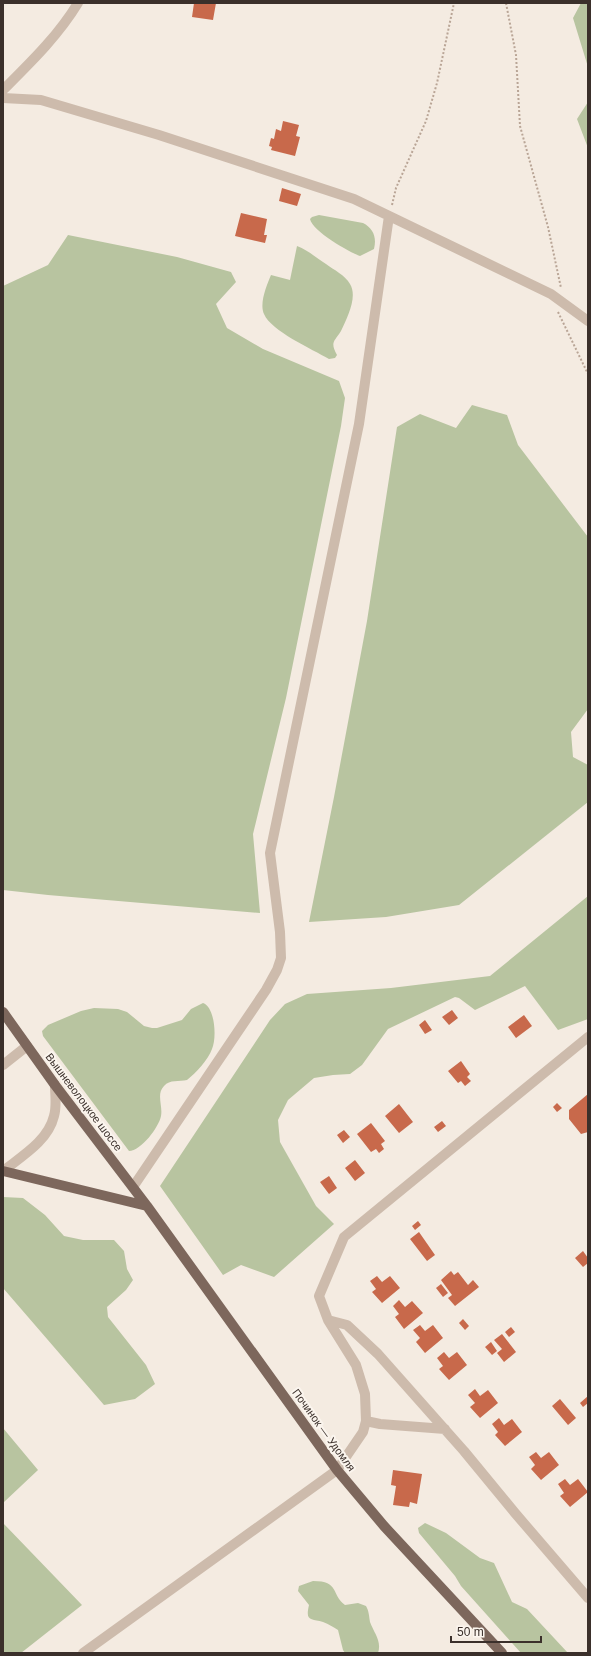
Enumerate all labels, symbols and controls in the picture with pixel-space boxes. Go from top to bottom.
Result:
street label: Вышневолоцкое шоссе [43,1051,125,1153]
street label: Починок — Удомля [290,1387,358,1473]
scale bar [451,1618,541,1644]
text: 50 m [457,1625,484,1639]

